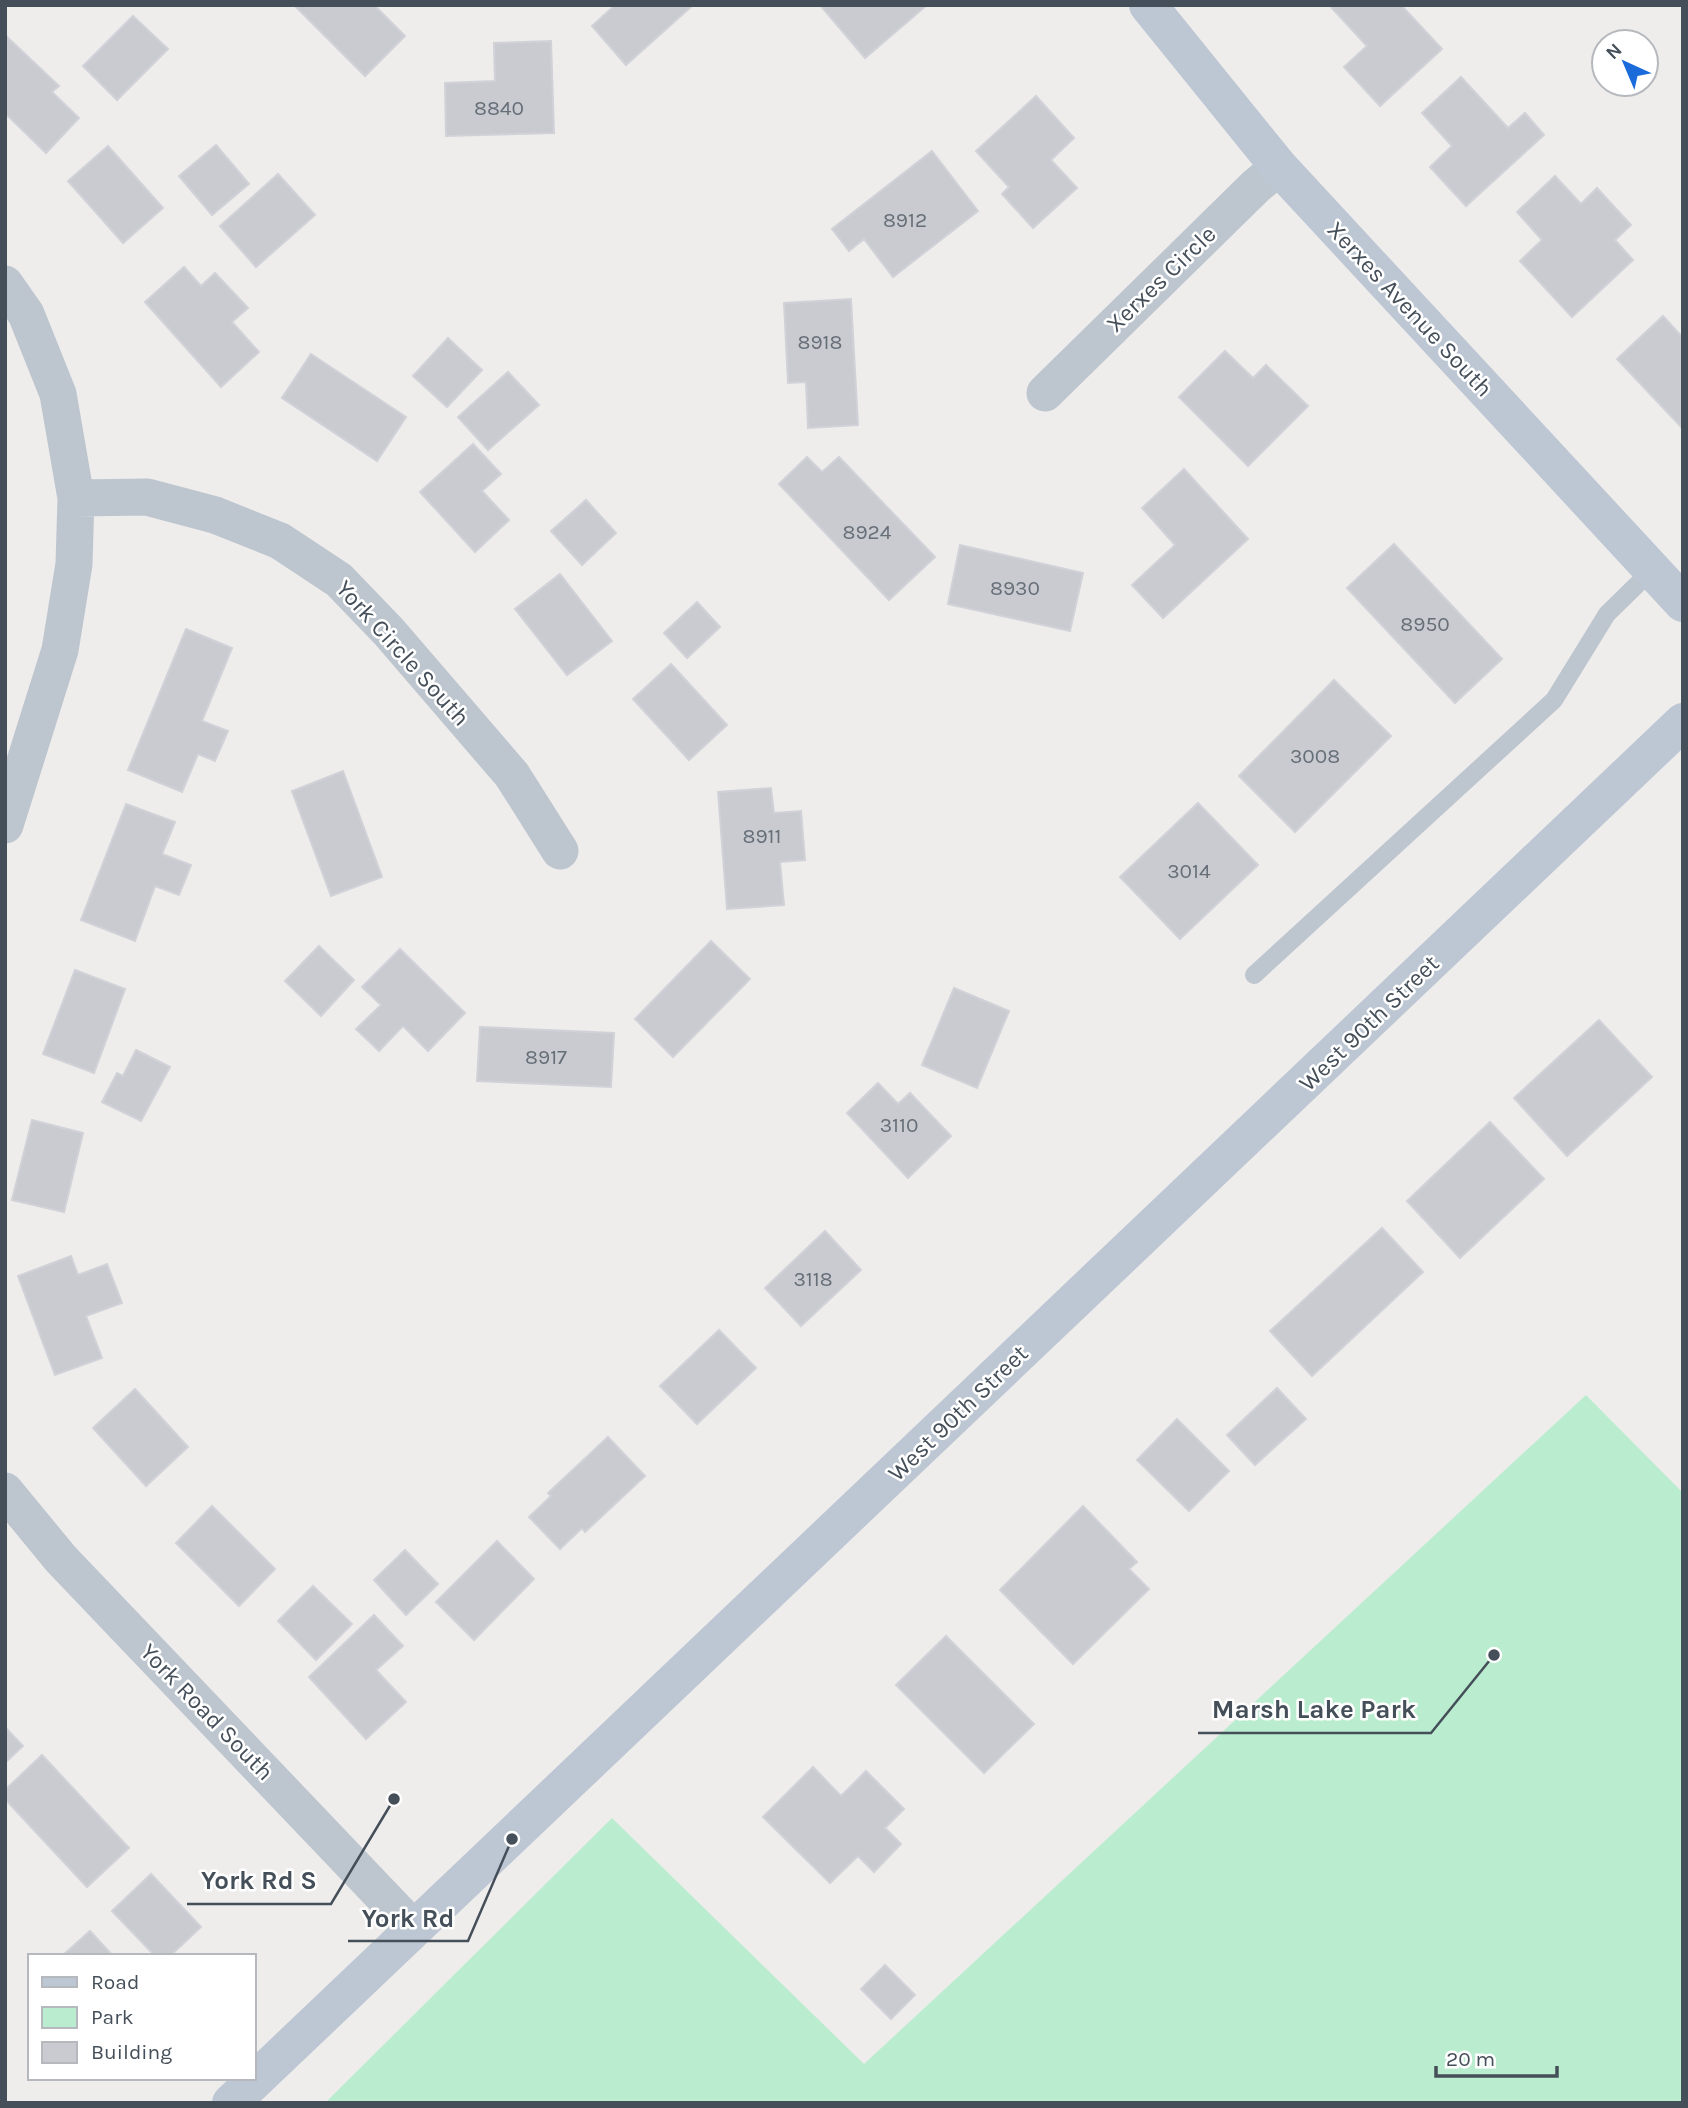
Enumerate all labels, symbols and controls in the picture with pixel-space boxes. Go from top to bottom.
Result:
north arrow [1590,28,1660,98]
text: N [1601,39,1626,64]
house number: 8840 [474,96,524,120]
house number: 8912 [883,208,927,232]
street label: Xerxes Avenue South [1321,215,1499,403]
street label: Xerxes Circle [1100,220,1222,338]
house number: 8918 [798,330,842,354]
house number: 8924 [843,520,892,544]
street label: York Circle South [330,575,476,731]
house number: 8930 [990,576,1040,600]
house number: 8950 [1400,612,1450,636]
house number: 3008 [1290,744,1340,768]
house number: 8911 [743,824,781,848]
house number: 3014 [1167,859,1211,883]
street label: West 90th Street [1293,949,1445,1097]
house number: 8917 [525,1045,567,1069]
house number: 3110 [880,1113,918,1137]
house number: 3118 [793,1267,833,1291]
street label: West 90th Street [882,1339,1034,1487]
street label: York Road South [135,1638,279,1786]
callout: Marsh Lake Park [1198,1686,1431,1733]
text: Marsh Lake Park [1212,1694,1416,1725]
callout: York Rd S [187,1857,331,1904]
text: York Rd S [201,1865,317,1896]
callout: York Rd [348,1894,468,1941]
text: York Rd [362,1903,454,1934]
legend [28,1954,256,2080]
text: Road [91,1970,139,1994]
text: Park [91,2005,134,2029]
scale bar [1436,2035,1557,2078]
text: Building [91,2040,172,2064]
text: 20 m [1446,2047,1495,2071]

